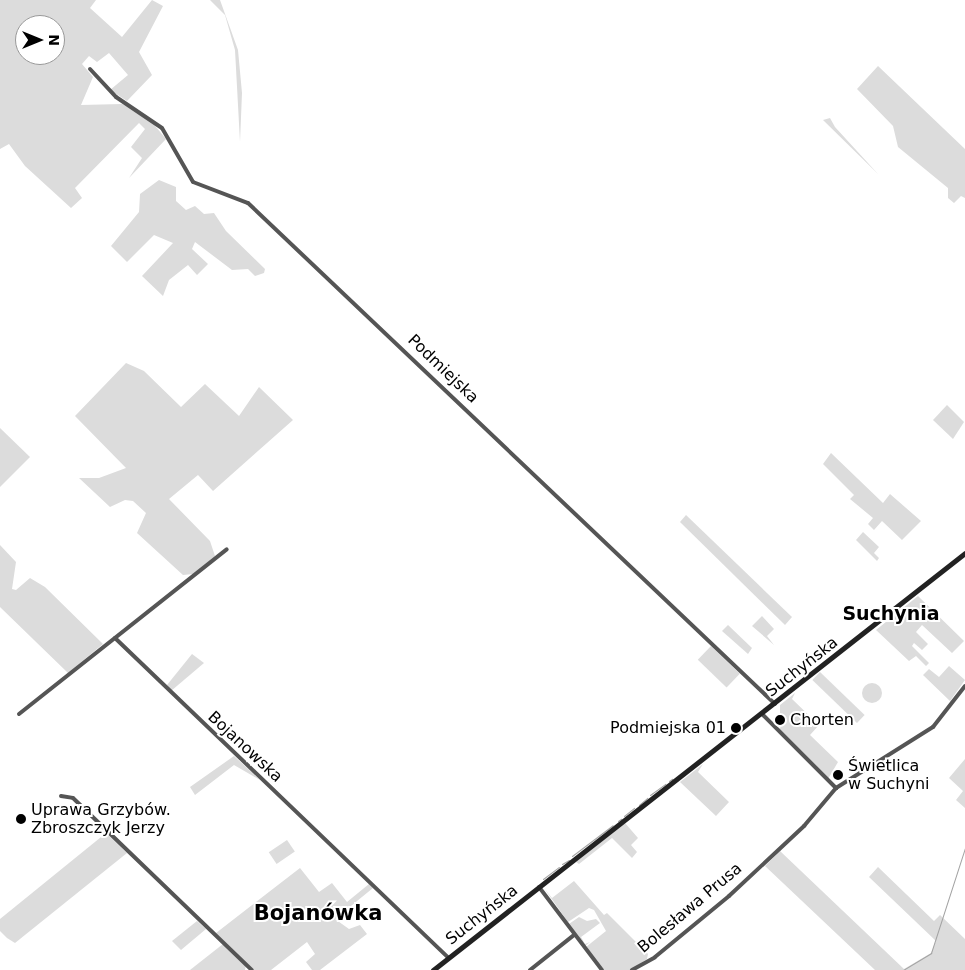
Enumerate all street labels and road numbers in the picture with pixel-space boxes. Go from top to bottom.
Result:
street label: Podmiejska [404,331,482,407]
street label: Suchyńska [762,633,842,701]
street label: Bojanowska [204,708,286,786]
street label: Bolesława Prusa [634,859,746,957]
street label: Suchyńska [442,881,522,949]

